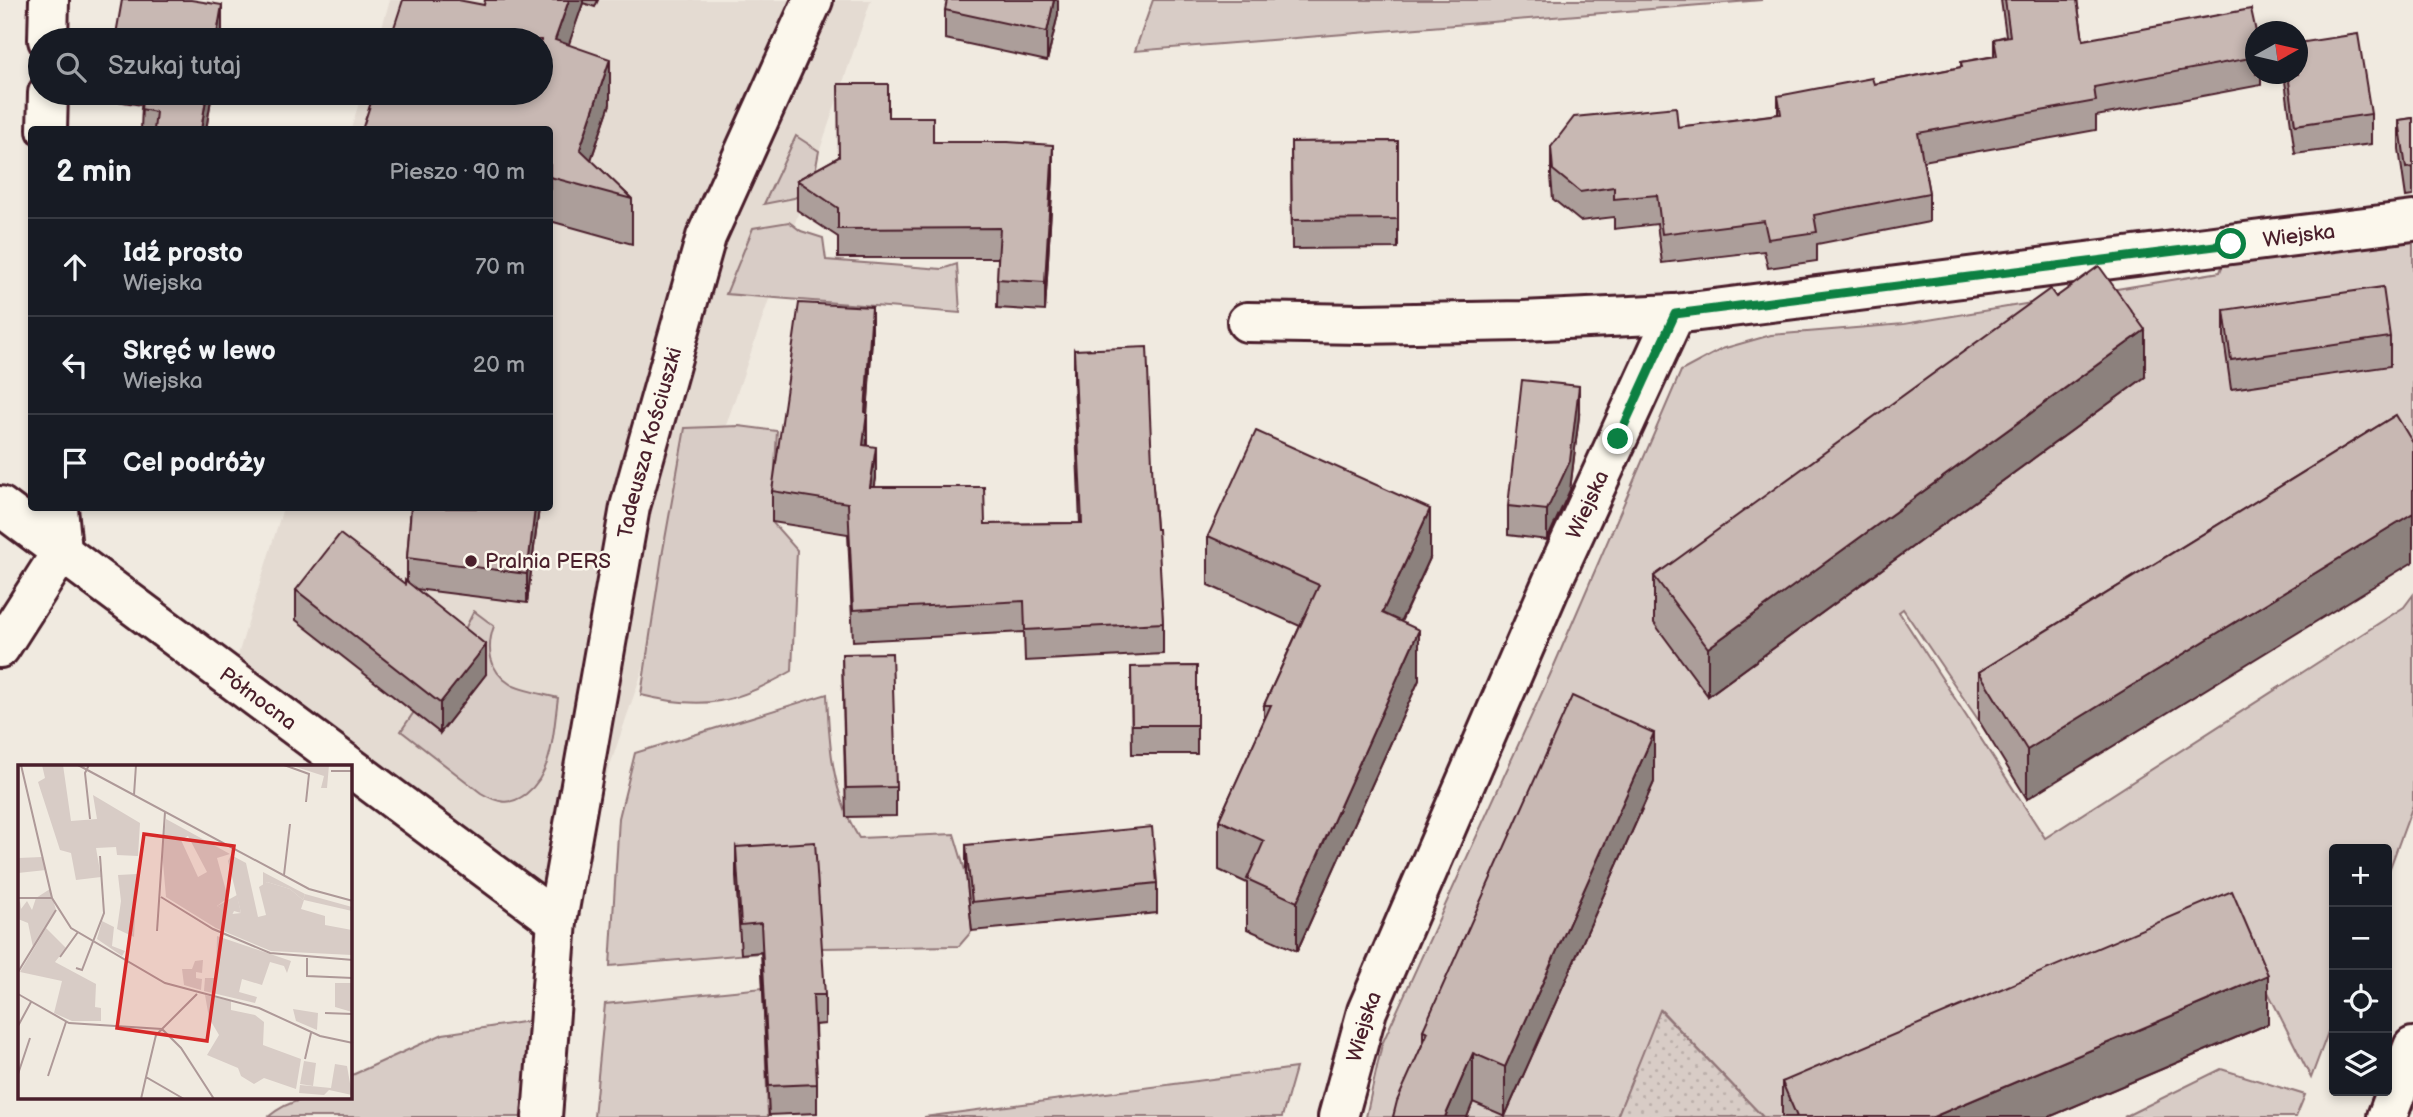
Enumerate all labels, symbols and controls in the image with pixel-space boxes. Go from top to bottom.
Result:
north arrow [2245,21,2308,84]
search box [28,28,553,105]
icon: search [52,48,90,86]
text: Szukaj tutaj [108,51,241,82]
text: 2 min [56,154,132,190]
text: Pieszo · 90 m [389,158,525,186]
street label: Wiejska [2261,219,2337,253]
route start [2215,228,2246,259]
text: Idź prosto [123,238,243,269]
icon: ahead [56,248,94,286]
text: 70 m [475,253,525,281]
text: Wiejska [123,269,203,297]
text: Skręć w lewo [123,336,276,367]
street label: Tadeusza Kościuszki [613,345,687,540]
icon: left [56,346,94,384]
text: 20 m [473,351,525,379]
text: Wiejska [123,367,203,395]
route end [1602,423,1633,454]
icon: arrive [56,444,94,482]
text: Cel podróży [123,448,265,479]
street label: Wiejska [1561,467,1614,543]
place label: Pralnia PERS [485,549,611,574]
marker: Pralnia PERS [463,553,479,569]
street label: Północna [215,662,301,736]
inset map [18,765,352,1100]
map controls [2329,844,2392,1096]
button: + [2329,844,2392,907]
button: − [2329,907,2392,970]
button: locate [2329,970,2392,1033]
street label: Wiejska [1342,987,1387,1065]
button: layers [2329,1033,2392,1096]

